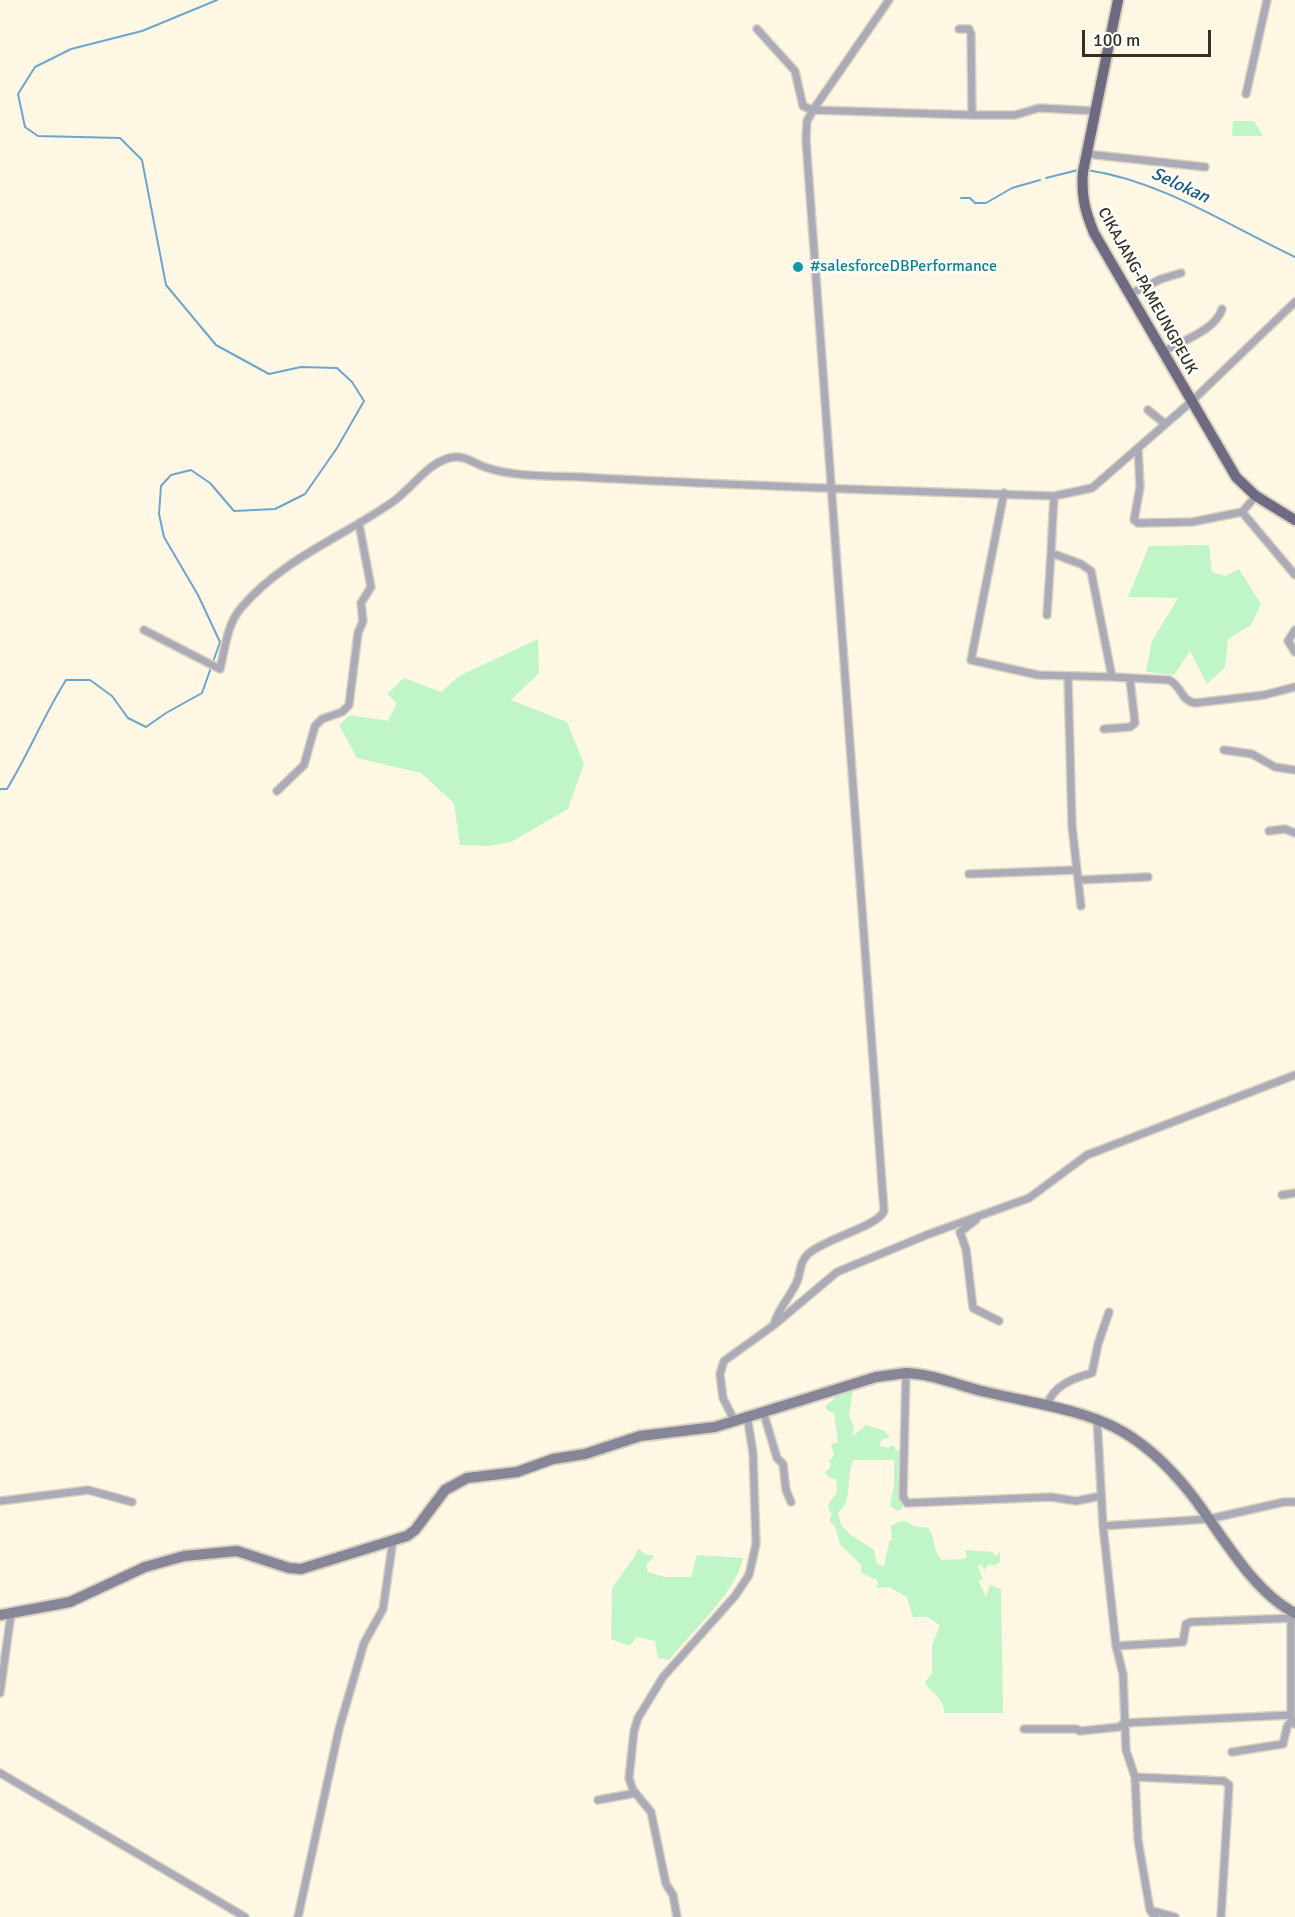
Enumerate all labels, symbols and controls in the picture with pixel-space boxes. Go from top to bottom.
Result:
scale bar [1085,18,1214,56]
text: 100 m [1093,29,1140,51]
water label: Selokan [1148,163,1212,209]
street label: CIKAJANG-PAMEUNGPEUK [1093,204,1201,378]
place label: #salesforceDBPerformance [810,257,997,277]
marker: #salesforceDBPerformance [791,260,805,274]

